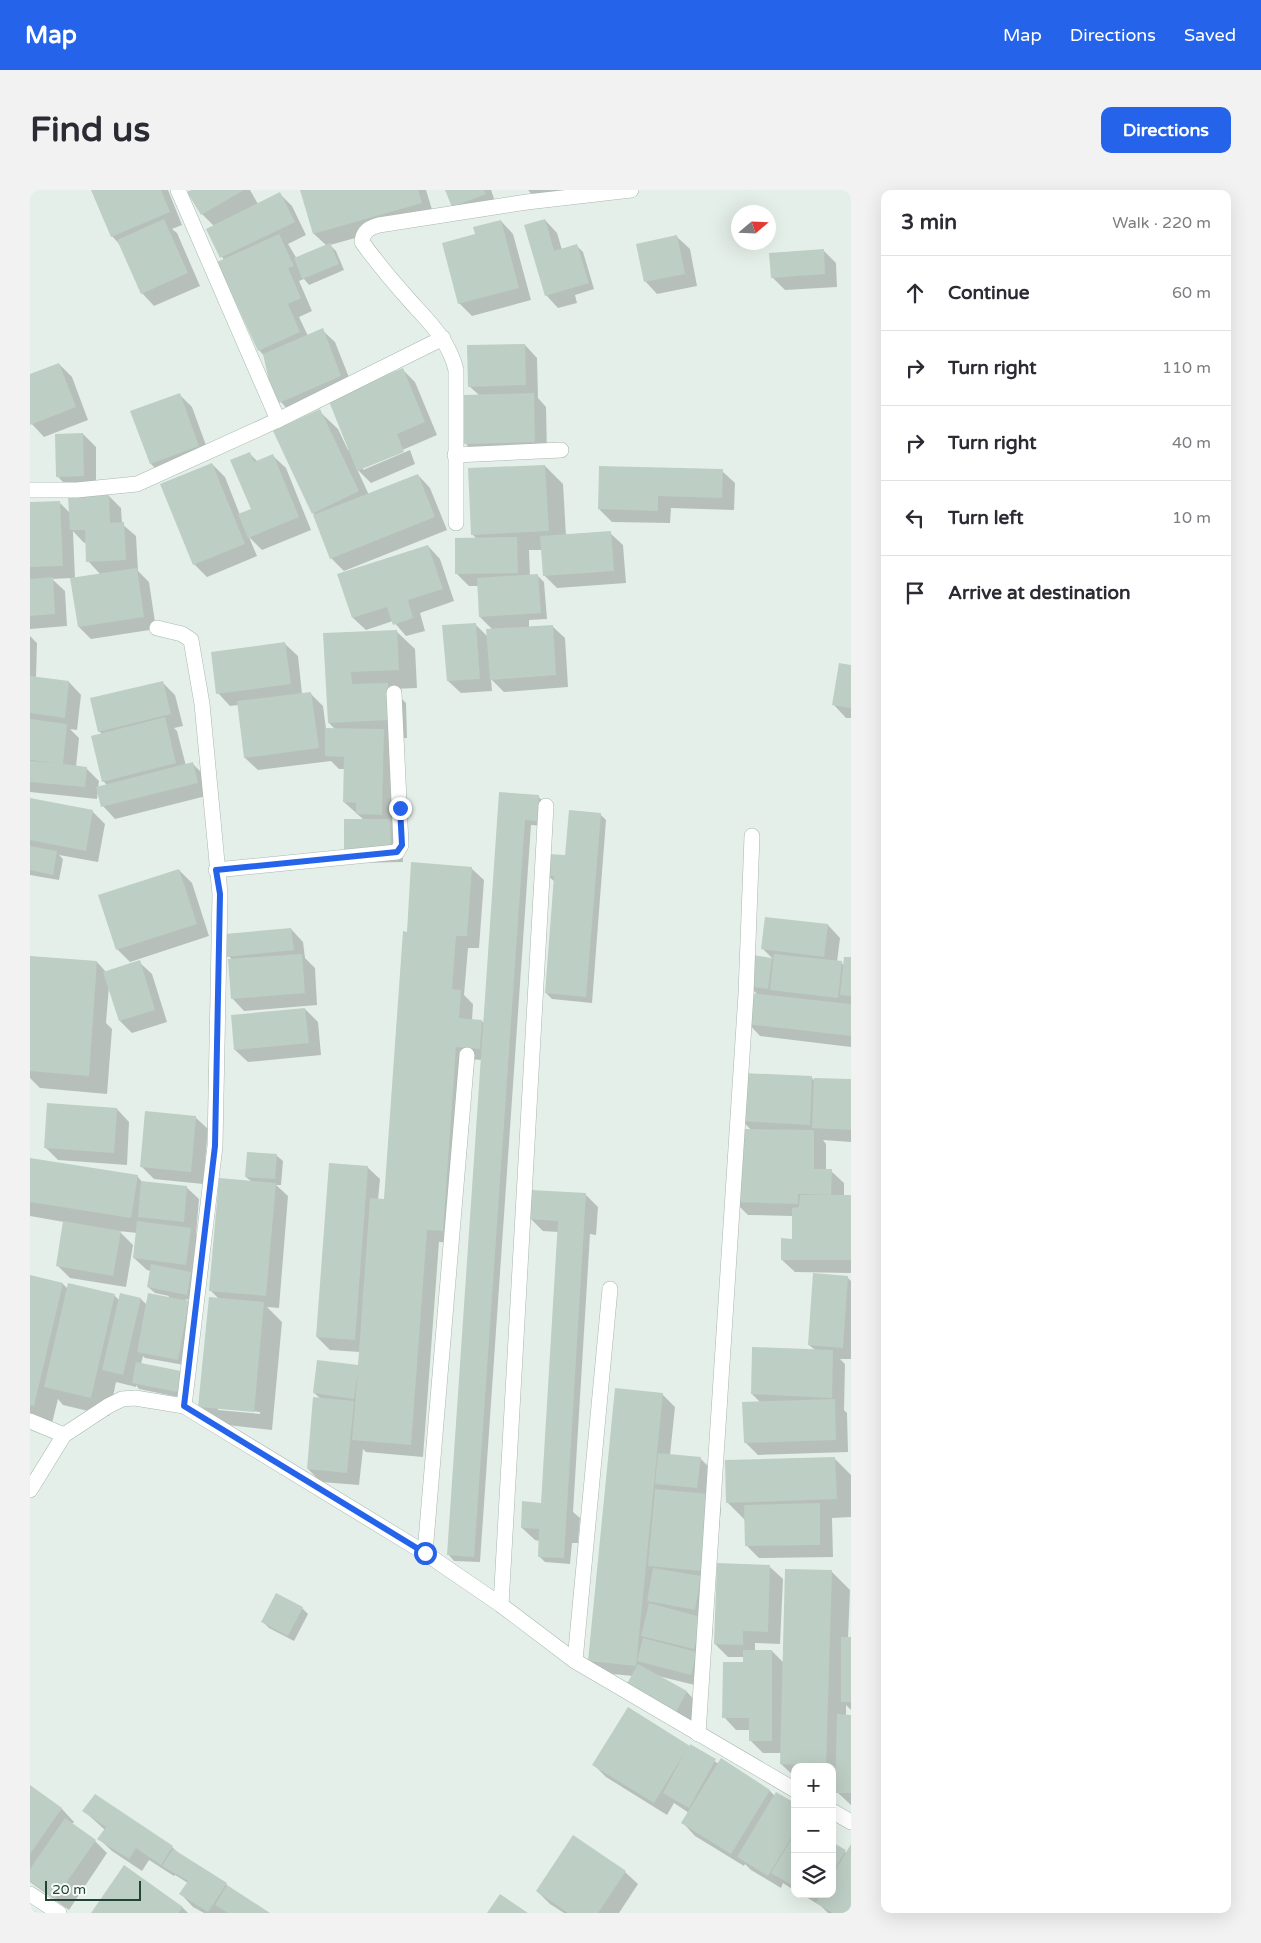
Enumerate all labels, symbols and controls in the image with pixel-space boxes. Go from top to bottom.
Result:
text: Map [25,21,77,50]
text: Map [1003,24,1042,46]
text: Directions [1070,24,1156,46]
text: Saved [1184,24,1236,46]
button: Directions [1101,107,1231,153]
text: Find us [30,109,150,151]
north arrow [731,205,776,250]
text: 3 min [901,210,957,235]
text: Walk · 220 m [1112,213,1211,233]
icon: ahead [901,279,929,307]
text: Continue [948,282,1030,304]
text: 60 m [1172,283,1211,303]
icon: right [901,354,929,382]
text: Turn right [948,357,1036,379]
text: 110 m [1162,358,1211,378]
icon: right [901,429,929,457]
text: Turn right [948,432,1036,454]
text: 40 m [1172,433,1211,453]
icon: left [901,504,929,532]
text: Turn left [948,507,1024,529]
text: 10 m [1172,508,1211,528]
icon: arrive [901,579,929,607]
text: Arrive at destination [948,582,1131,604]
route end [389,797,412,820]
route start [414,1542,437,1565]
map controls [791,1763,836,1898]
button: + [791,1763,836,1808]
button: − [791,1808,836,1853]
button: layers [791,1853,836,1898]
scale bar [45,1878,141,1901]
text: 20 m [52,1881,86,1898]

